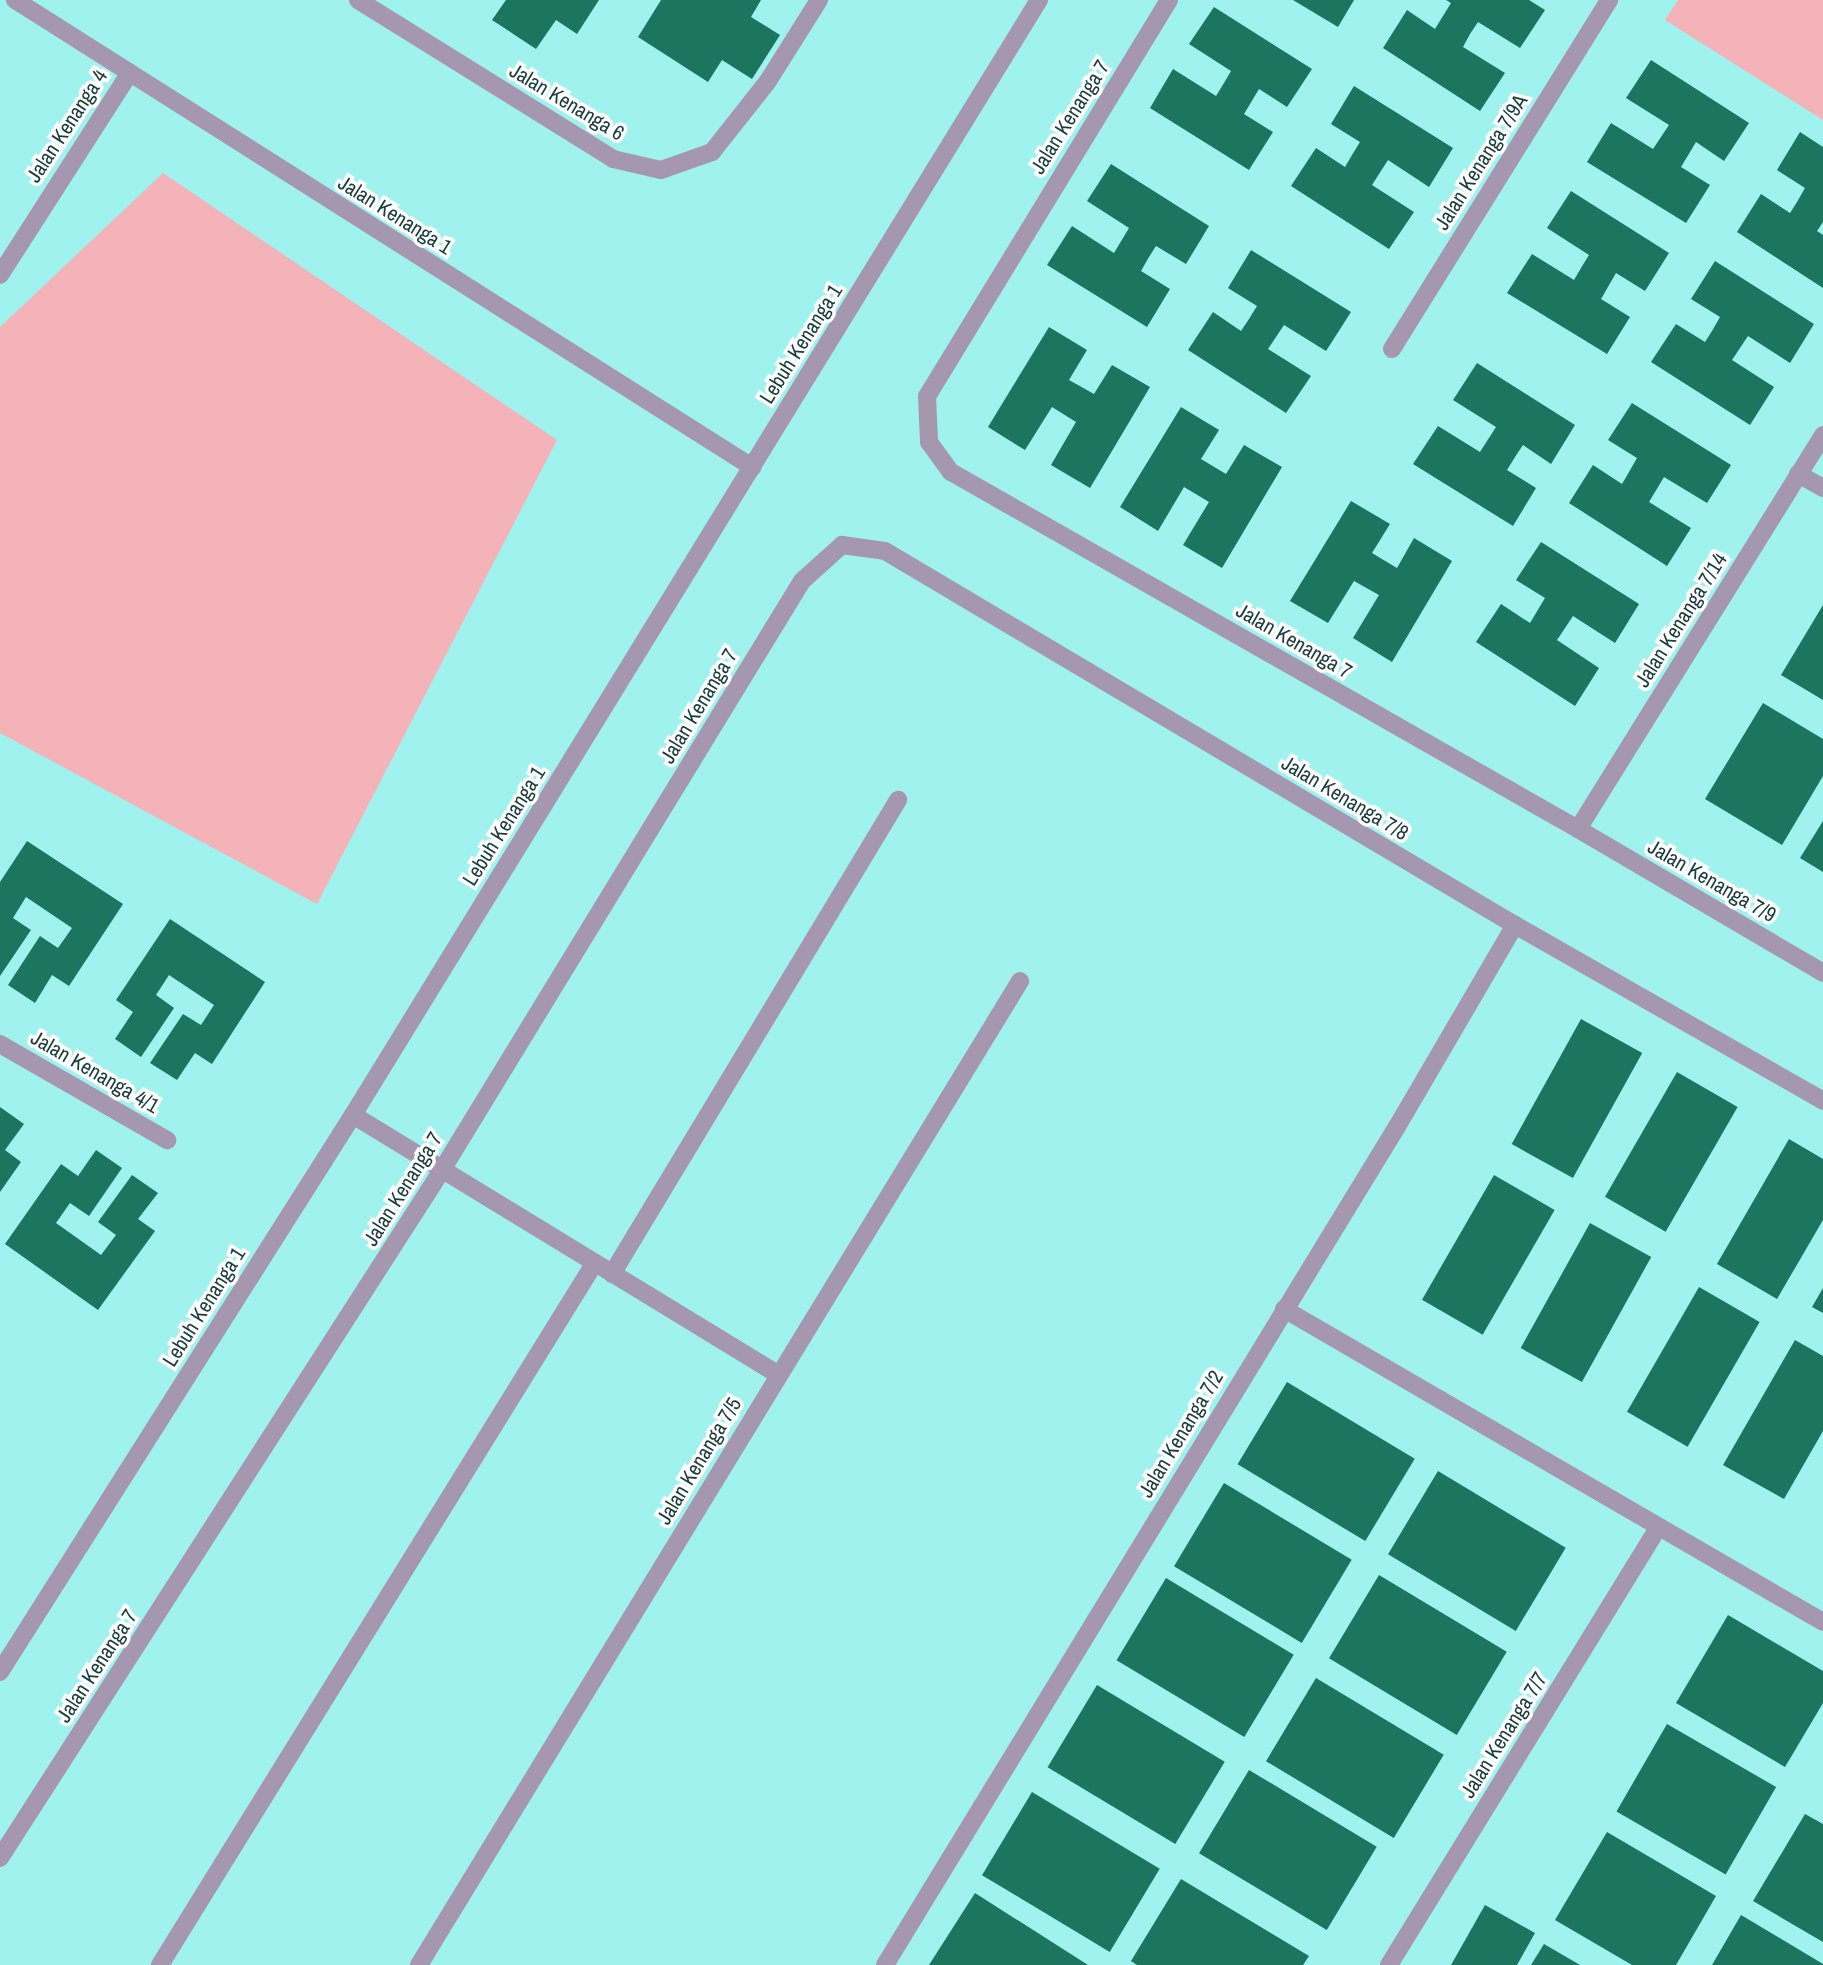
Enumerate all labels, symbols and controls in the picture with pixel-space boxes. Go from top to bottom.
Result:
street label: Jalan Kenanga 7 [1025,56,1115,178]
street label: Jalan Kenanga 6 [505,58,629,146]
street label: Jalan Kenanga 4 [21,65,113,187]
street label: Jalan Kenanga 7/9A [1429,90,1533,234]
street label: Jalan Kenanga 1 [334,170,456,260]
street label: Lebuh Kenanga 1 [754,280,848,408]
street label: Jalan Kenanga 7/14 [1630,548,1732,692]
street label: Jalan Kenanga 7 [1232,598,1356,684]
street label: Jalan Kenanga 7 [655,644,743,768]
street label: Jalan Kenanga 7/8 [1277,750,1413,846]
street label: Lebuh Kenanga 1 [457,762,551,890]
street label: Jalan Kenanga 7/9 [1644,834,1780,928]
street label: Jalan Kenanga 4/1 [27,1025,163,1119]
street label: Jalan Kenanga 7 [358,1128,448,1250]
street label: Lebuh Kenanga 1 [157,1243,251,1371]
street label: Jalan Kenanga 7/2 [1133,1366,1229,1502]
street label: Jalan Kenanga 7/5 [651,1393,747,1529]
street label: Jalan Kenanga 7 [51,1605,143,1727]
street label: Jalan Kenanga 7/7 [1455,1667,1553,1803]

